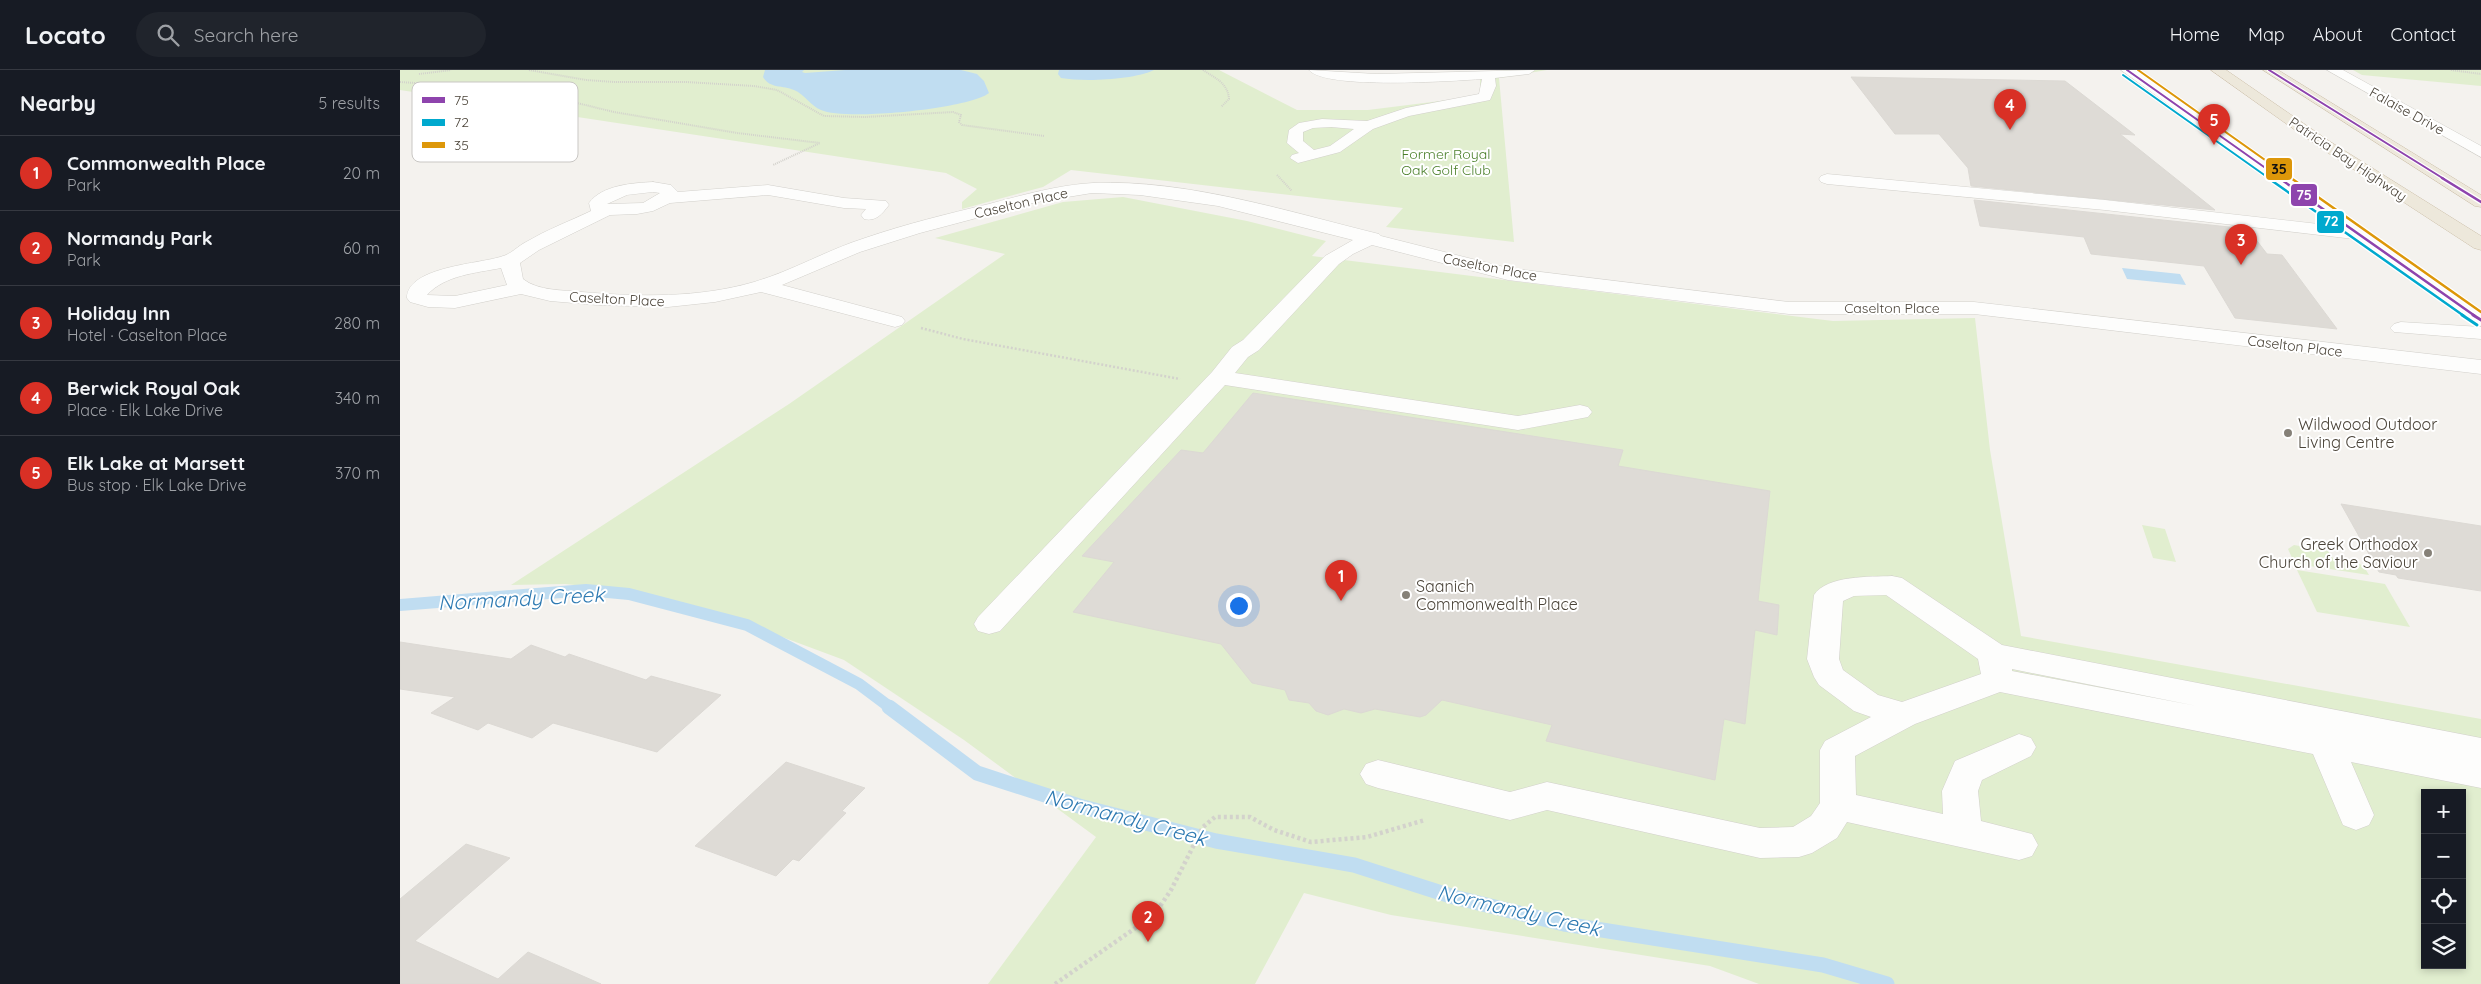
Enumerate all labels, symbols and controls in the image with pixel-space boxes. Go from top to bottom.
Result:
search box [136,12,486,57]
text: Locato [25,20,106,50]
icon: search [154,21,182,49]
text: Search here [194,23,299,47]
text: Home [2170,23,2220,46]
text: Map [2248,23,2285,46]
text: About [2313,23,2363,46]
text: Contact [2391,23,2456,46]
legend [412,82,578,162]
street label: Falaise Drive [2366,83,2448,139]
pin: 4 [1994,89,2026,130]
text: Nearby [20,90,96,116]
text: 75 [454,91,469,109]
text: 5 results [319,93,380,113]
pin: 5 [2198,104,2230,145]
text: 72 [454,113,469,131]
street label: Patricia Bay Highway [2286,113,2410,205]
text: 35 [454,136,469,154]
park label: Former Royal Oak Golf Club [1401,145,1491,179]
text: Commonwealth Place [67,151,266,175]
line badge: 35 [2265,157,2293,181]
text: 35 [2271,160,2287,178]
text: 1 [33,163,39,183]
text: 20 m [343,163,380,183]
text: Park [67,175,101,195]
street label: Caselton Place [972,183,1070,223]
line badge: 75 [2290,183,2318,207]
text: 75 [2296,186,2312,204]
line badge: 72 [2316,210,2345,234]
text: 72 [2323,212,2339,230]
pin: 3 [2225,224,2257,265]
text: Normandy Park [67,226,213,250]
text: 2 [31,238,41,258]
text: 60 m [343,238,380,258]
street label: Caselton Place [1441,249,1539,285]
text: Park [67,250,101,270]
street label: Caselton Place [569,288,665,310]
street label: Caselton Place [1844,299,1940,317]
text: Holiday Inn [67,301,170,325]
text: 3 [32,313,40,333]
text: 280 m [334,313,380,333]
text: Hotel · Caselton Place [67,325,227,345]
street label: Caselton Place [2246,331,2344,361]
text: Berwick Royal Oak [67,376,240,400]
text: 4 [31,388,41,408]
text: 340 m [335,388,380,408]
text: Place · Elk Lake Drive [67,400,223,420]
place label: Wildwood Outdoor Living Centre [2298,414,2437,452]
marker: Wildwood Outdoor Living Centre [2282,427,2294,439]
text: Elk Lake at Marsett [67,451,245,475]
text: 5 [31,463,41,483]
text: 370 m [335,463,380,483]
text: Bus stop · Elk Lake Drive [67,475,247,495]
place label: Greek Orthodox Church of the Saviour [2259,534,2418,572]
marker: Greek Orthodox Church of the Saviour [2422,547,2434,559]
pin: 1 [1325,560,1357,601]
place label: Saanich Commonwealth Place [1416,576,1578,614]
water label: Normandy Creek [437,581,607,615]
marker: Saanich Commonwealth Place [1400,589,1412,601]
your location [1226,593,1252,619]
water label: Normandy Creek [1042,783,1212,852]
map controls [2421,789,2466,969]
button: + [2421,789,2466,834]
button: − [2421,834,2466,879]
water label: Normandy Creek [1435,879,1605,942]
button: locate [2421,879,2466,924]
pin: 2 [1132,901,1164,942]
button: layers [2421,924,2466,969]

